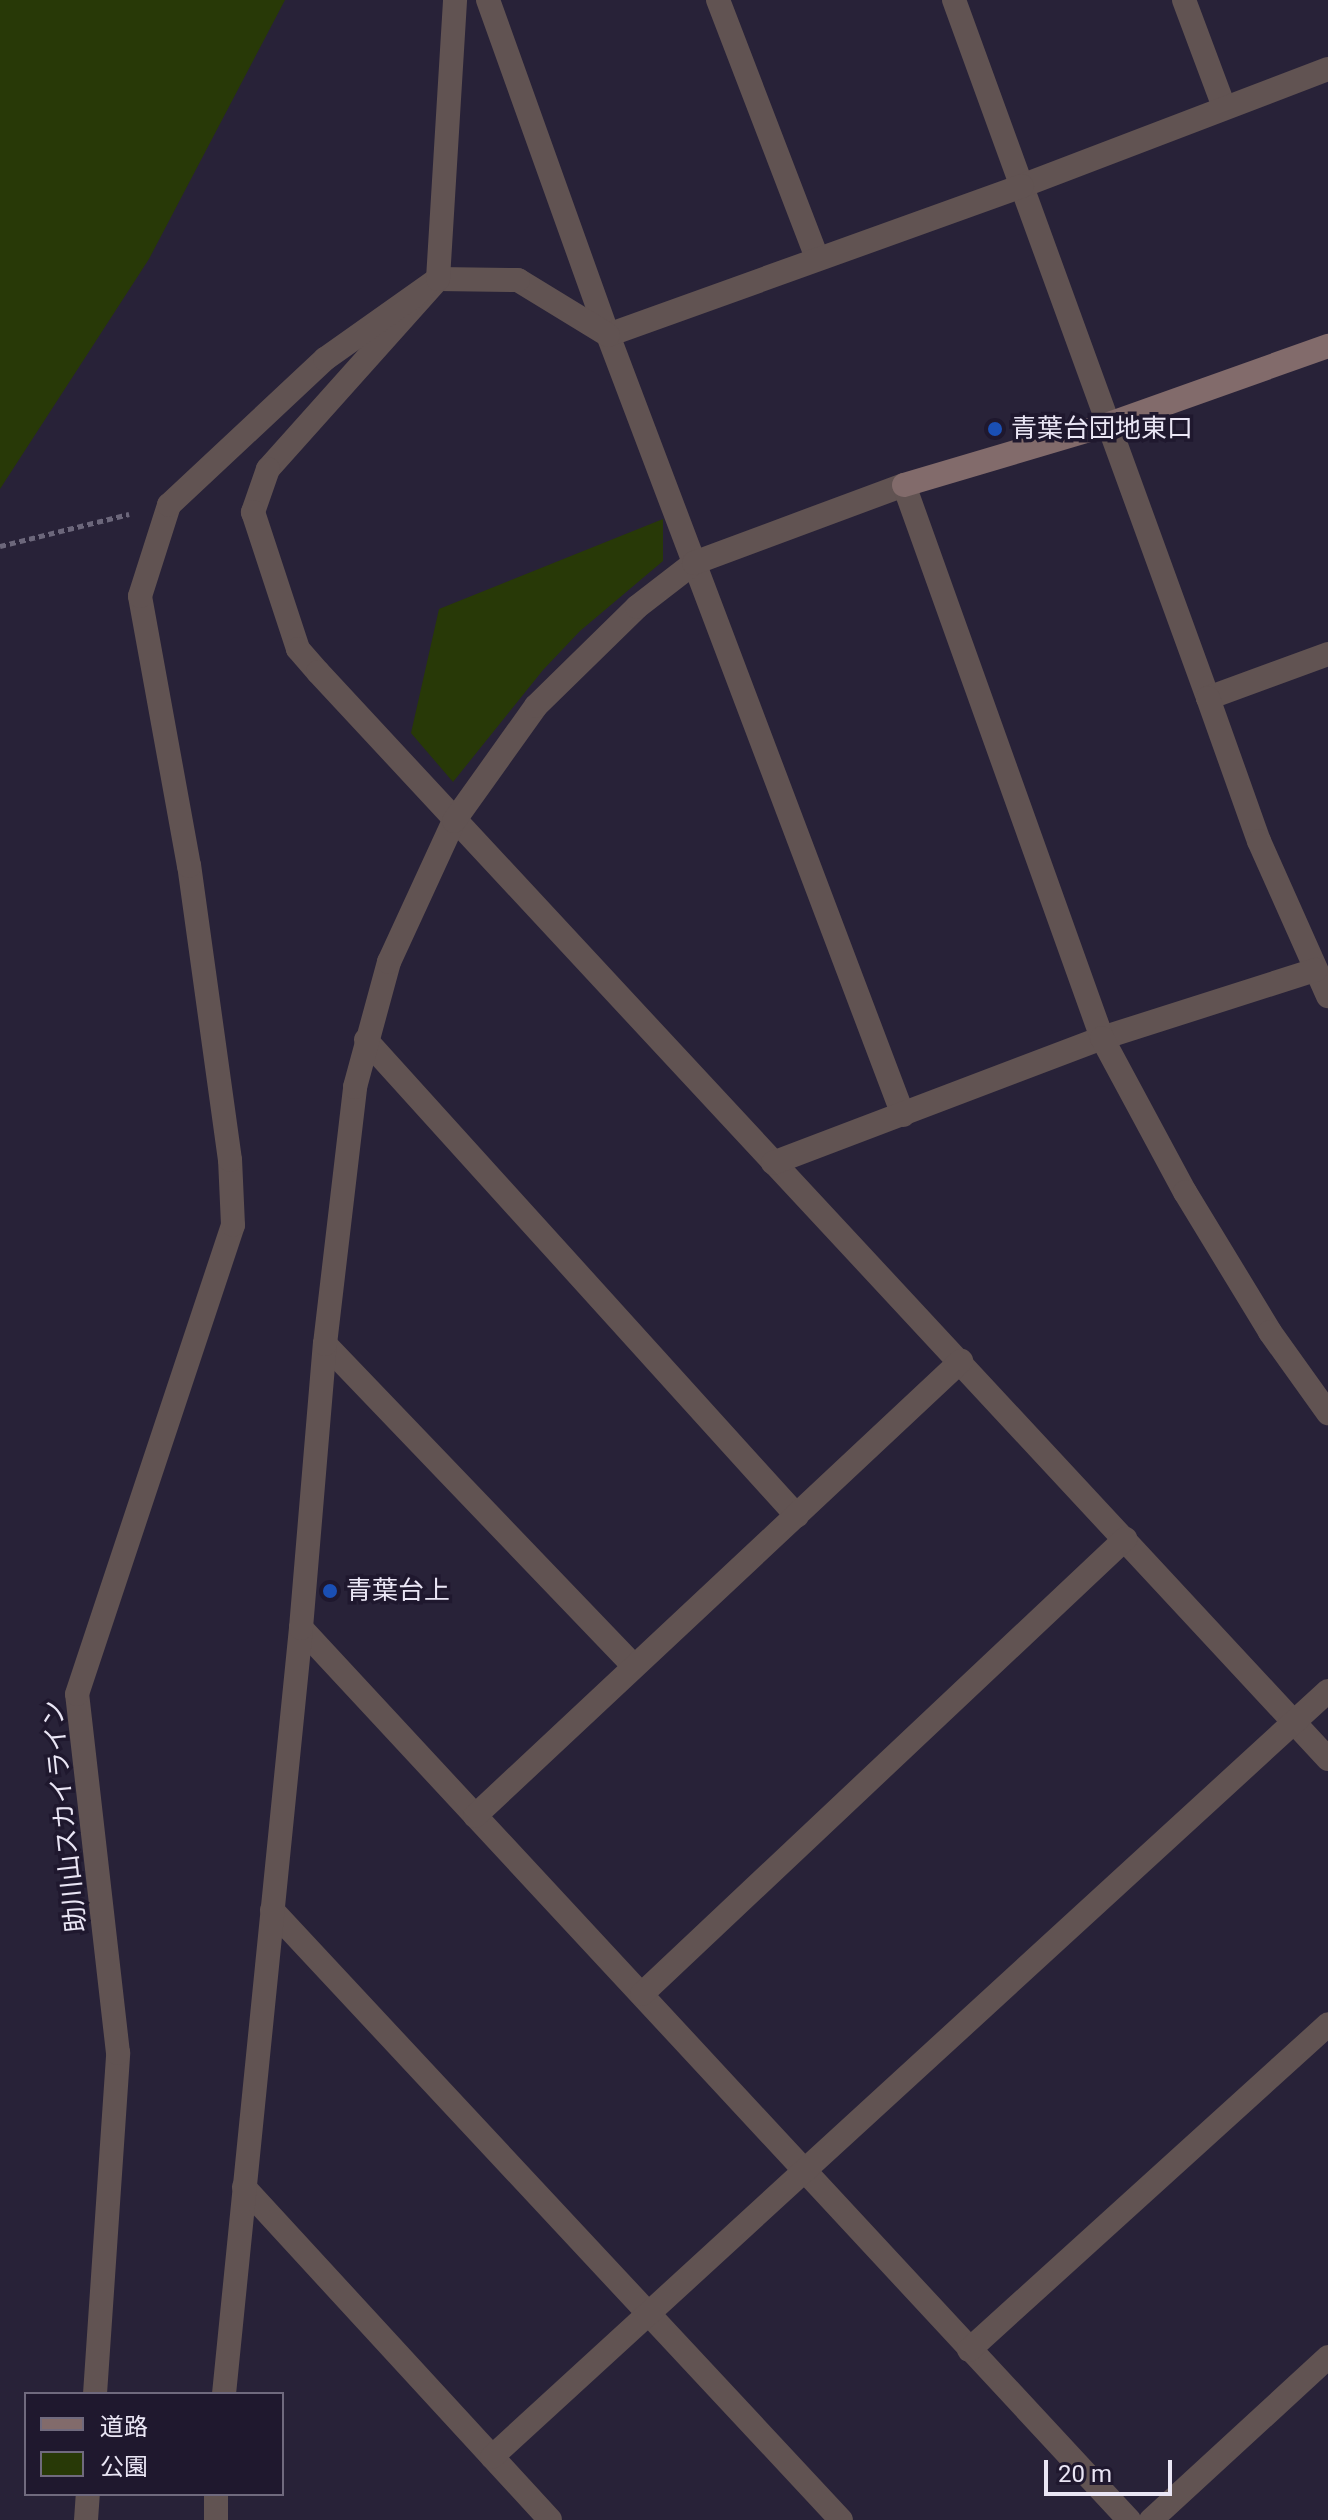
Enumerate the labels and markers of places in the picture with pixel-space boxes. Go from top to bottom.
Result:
place label: 青葉台団地東口 [1011,413,1193,445]
marker: 青葉台団地東口 [986,420,1004,438]
place label: 青葉台上 [346,1575,450,1607]
marker: 青葉台上 [321,1582,339,1600]

